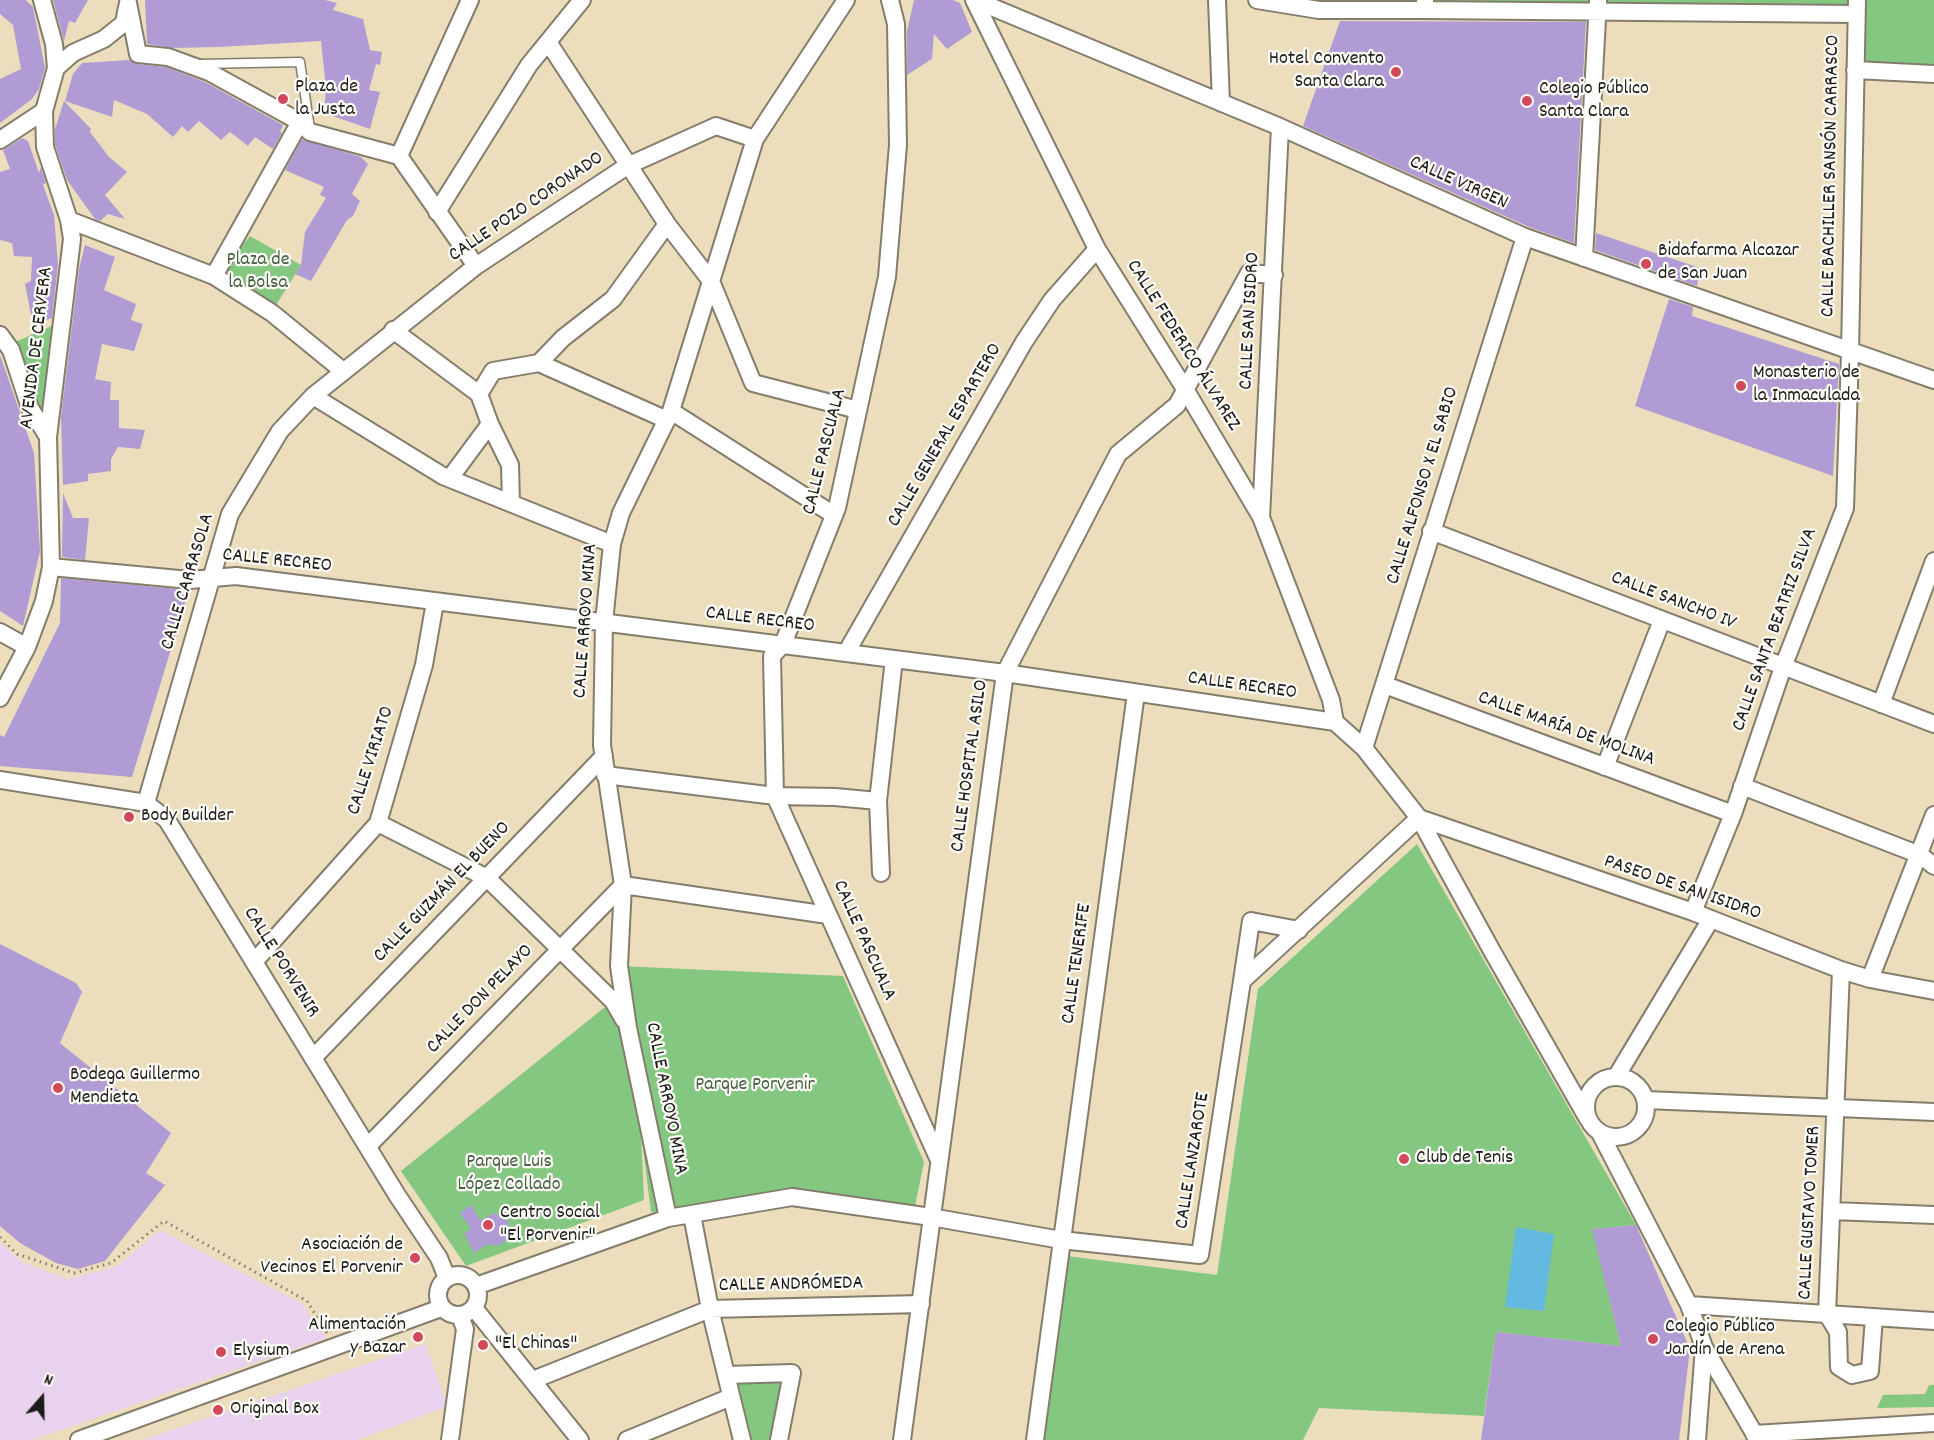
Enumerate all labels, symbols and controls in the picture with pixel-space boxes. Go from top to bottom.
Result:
street label: CALLE BACHILLER SANSÓN CARRASCO [1818,35,1846,317]
place label: Hotel Convento Santa Clara [1269,48,1384,95]
marker: Hotel Convento Santa Clara [1389,65,1403,79]
place label: Plaza de la Justa [295,76,358,123]
place label: Colegio Público Santa Clara [1539,78,1649,125]
marker: Plaza de la Justa [276,92,290,106]
marker: Colegio Público Santa Clara [1520,94,1534,108]
street label: CALLE POZO CORONADO [445,147,609,269]
street label: CALLE VIRGEN [1405,152,1511,216]
place label: Bidafarma Alcazar de San Juan [1658,240,1799,287]
park label: Plaza de la Bolsa [227,249,289,296]
street label: CALLE SAN ISIDRO [1235,252,1267,390]
street label: CALLE FEDERICO ÁLVAREZ [1120,256,1244,436]
marker: Bidafarma Alcazar de San Juan [1639,257,1653,271]
street label: AVENIDA DE CERVERA [16,265,60,431]
street label: CALLE GENERAL ESPARTERO [884,340,1008,532]
place label: Monasterio de la Inmaculada [1753,362,1860,409]
marker: Monasterio de la Inmaculada [1734,379,1748,393]
street label: CALLE ALFONSO X EL SABIO [1382,384,1466,588]
street label: CALLE PASCUALA [799,386,853,518]
street label: CALLE CARRASOLA [157,511,221,653]
street label: CALLE SANTA BEATRIZ SILVA [1728,525,1824,735]
street label: CALLE ARROYO MINA [570,543,604,699]
street label: CALLE RECREO [221,544,333,580]
street label: CALLE SANCHO IV [1607,567,1739,637]
street label: CALLE RECREO [704,602,816,640]
street label: CALLE RECREO [1186,667,1298,707]
street label: CALLE HOSPITAL ASILO [947,678,995,854]
street label: CALLE MARÍA DE MOLINA [1474,687,1658,773]
street label: CALLE VIRIATO [343,704,401,818]
place label: Body Builder [141,805,234,829]
marker: Body Builder [122,810,136,824]
street label: CALLE GUZMÁN EL BUENO [369,817,517,969]
street label: PASEO DE SAN ISIDRO [1600,851,1764,927]
street label: CALLE PASCUALA [826,877,900,1005]
street label: CALLE PORVENIR [237,903,323,1023]
street label: CALLE TENERIFE [1058,903,1098,1025]
street label: CALLE DON PELAYO [423,940,539,1060]
street label: CALLE ARROYO MINA [638,1021,692,1177]
place label: Bodega Guillermo Mendieta [70,1064,200,1111]
park label: Parque Porvenir [695,1074,815,1098]
marker: Bodega Guillermo Mendieta [51,1081,65,1095]
street label: CALLE LANZAROTE [1171,1091,1217,1231]
street label: CALLE GUSTAVO TOMER [1794,1125,1828,1301]
place label: Club de Tenis [1416,1147,1513,1171]
park label: Parque Luis López Collado [457,1151,561,1198]
marker: Club de Tenis [1397,1152,1411,1166]
place label: Centro Social "El Porvenir" [500,1202,600,1249]
marker: Centro Social "El Porvenir" [481,1218,495,1232]
place label: Asociación de Vecinos El Porvenir [260,1234,403,1281]
marker: Asociación de Vecinos El Porvenir [408,1251,422,1265]
street label: CALLE ANDRÓMEDA [719,1273,863,1299]
place label: Alimentación y Bazar [308,1314,406,1361]
place label: Colegio Público Jardín de Arena [1665,1316,1784,1363]
marker: Alimentación y Bazar [411,1330,425,1344]
marker: Colegio Público Jardín de Arena [1646,1332,1660,1346]
place label: "El Chinas" [495,1333,577,1357]
marker: "El Chinas" [476,1338,490,1352]
place label: Elysium [233,1340,289,1364]
marker: Elysium [214,1345,228,1359]
north arrow [12,1368,72,1428]
text: N [41,1368,56,1393]
place label: Original Box [230,1398,319,1422]
marker: Original Box [211,1403,225,1417]

